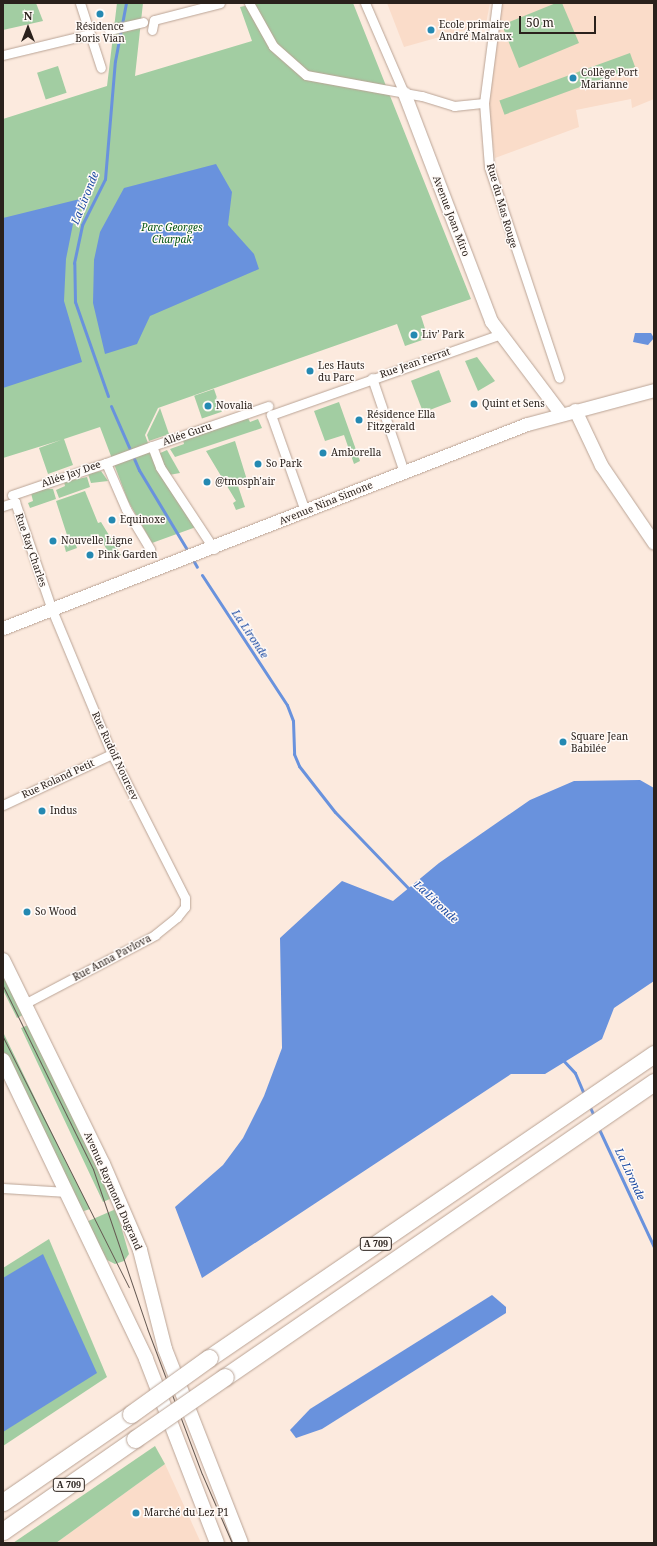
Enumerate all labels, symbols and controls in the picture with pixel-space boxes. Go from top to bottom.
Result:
north arrow [8,8,48,48]
text: N [24,8,32,23]
scale bar [521,8,598,34]
marker: Résidence Boris Vian [95,9,105,19]
text: 50 m [526,14,554,31]
place label: Ecole primaire André Malraux [439,18,512,42]
place label: Résidence Boris Vian [75,20,125,44]
marker: Ecole primaire André Malraux [426,25,436,35]
place label: Collège Port Marianne [581,66,638,90]
marker: Collège Port Marianne [568,73,578,83]
street label: Rue du Mas Rouge [484,162,520,250]
water label: La Lironde [68,170,102,226]
street label: Avenue Joan Miro [430,174,472,258]
park label: Parc Georges Charpak [141,221,203,244]
place label: Liv' Park [422,329,464,341]
marker: Liv' Park [409,330,419,340]
street label: Rue Jean Ferrat [378,345,452,381]
place label: Les Hauts du Parc [318,359,365,382]
marker: Les Hauts du Parc [305,366,315,376]
place label: Quint et Sens [482,398,545,410]
marker: Quint et Sens [469,399,479,409]
place label: Novalia [216,400,253,412]
marker: Novalia [203,401,213,411]
place label: Résidence Ella Fitzgerald [367,408,435,432]
marker: Résidence Ella Fitzgerald [354,415,364,425]
street label: Allée Guru [161,420,213,448]
place label: Amborella [331,447,381,459]
marker: Amborella [318,448,328,458]
street label: Allée Jay Dee [40,458,102,490]
place label: So Park [266,458,302,470]
marker: So Park [253,459,263,469]
place label: @tmosph'air [215,476,275,488]
marker: @tmosph'air [202,477,212,487]
street label: Avenue Nina Simone [278,479,374,527]
street label: Rue Ray Charles [13,512,49,588]
place label: Equinoxe [120,514,165,526]
marker: Equinoxe [107,515,117,525]
place label: Nouvelle Ligne [61,535,133,547]
marker: Nouvelle Ligne [48,536,58,546]
place label: Pink Garden [98,549,158,561]
marker: Pink Garden [85,550,95,560]
water label: La Lironde [229,607,271,661]
street label: Rue Rudolf Noureev [89,710,141,802]
place label: Square Jean Babilée [571,730,628,754]
marker: Square Jean Babilée [558,737,568,747]
street label: Rue Roland Petit [20,757,96,801]
place label: Indus [50,805,77,817]
marker: Indus [37,806,47,816]
water label: La Lironde [411,878,461,926]
place label: So Wood [35,906,76,918]
marker: So Wood [22,907,32,917]
street label: Rue Anna Pavlova [71,932,153,984]
street label: Avenue Raymond Dugrand [81,1130,145,1252]
water label: La Lironde [612,1146,648,1202]
road number: A 709 [359,1237,393,1251]
road number: A 709 [52,1478,86,1492]
place label: Marché du Lez P1 [144,1507,229,1519]
marker: Marché du Lez P1 [131,1508,141,1518]

